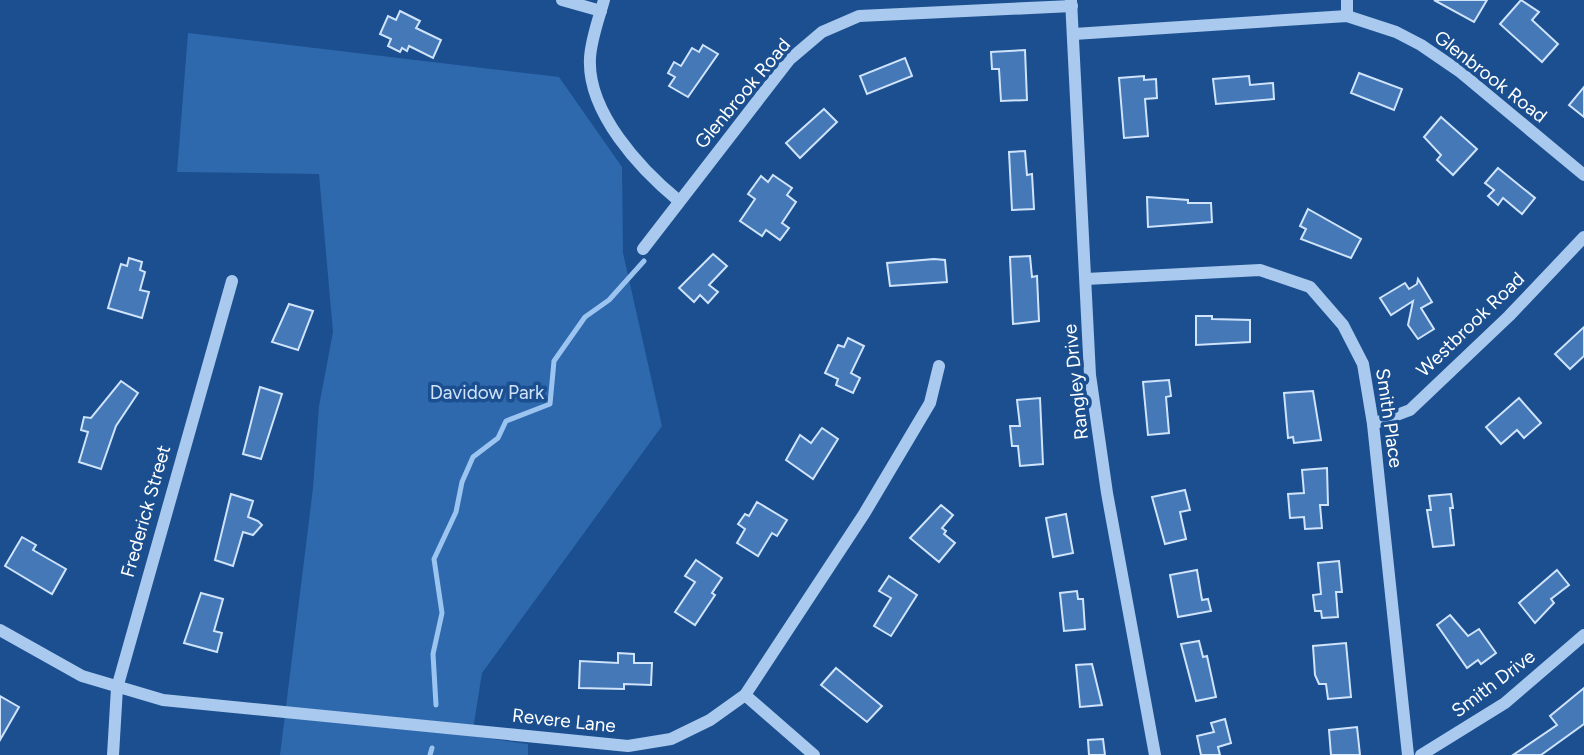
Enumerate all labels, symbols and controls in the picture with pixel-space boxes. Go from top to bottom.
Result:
street label: Glenbrook Road [1430,25,1552,128]
street label: Glenbrook Road [690,34,795,153]
street label: Westbrook Road [1412,267,1529,382]
street label: Rangley Drive [1058,323,1093,441]
street label: Smith Place [1371,367,1408,469]
park label: Davidow Park [430,381,545,404]
street label: Frederick Street [116,442,175,580]
street label: Smith Drive [1447,645,1540,722]
street label: Revere Lane [511,704,617,737]

